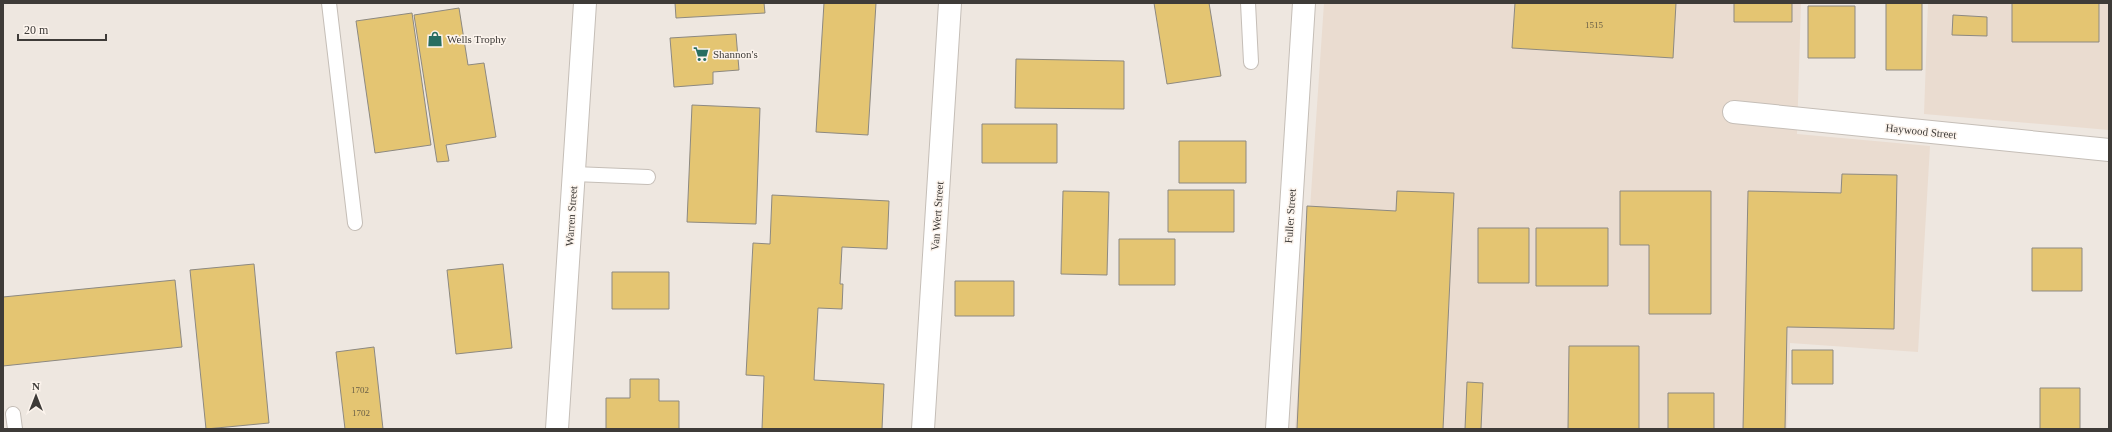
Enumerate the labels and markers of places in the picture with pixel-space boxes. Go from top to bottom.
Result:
shop icon: Wells Trophy [426,30,444,48]
place label: Wells Trophy [447,33,507,45]
supermarket icon: Shannon's [692,45,710,63]
place label: Shannon's [713,48,758,60]

